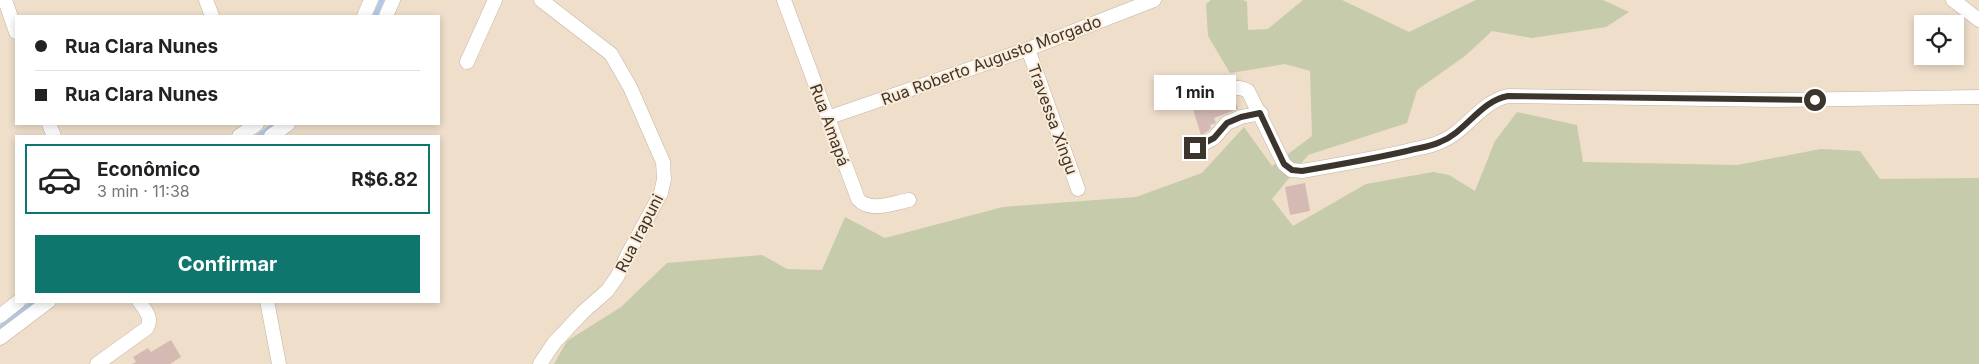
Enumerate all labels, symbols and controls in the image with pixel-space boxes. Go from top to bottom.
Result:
street label: Rua Roberto Augusto Morgado [878,11,1104,109]
map controls [1914,15,1964,65]
button: locate [1914,15,1964,65]
text: Rua Clara Nunes [65,35,218,58]
street label: Travessa Xingu [1024,61,1082,177]
callout: 1 min [1154,76,1236,110]
street label: Rua Amapá [806,81,854,169]
text: 1 min [1175,82,1215,102]
text: Rua Clara Nunes [65,83,218,106]
route start [1804,89,1826,111]
route end [1184,137,1206,159]
icon: car [37,157,82,202]
text: Econômico [97,158,200,181]
text: R$6.82 [351,168,418,191]
text: 3 min · 11:38 [97,181,190,201]
street label: Rua Irapuni [611,191,667,275]
button: Confirmar [35,235,420,293]

